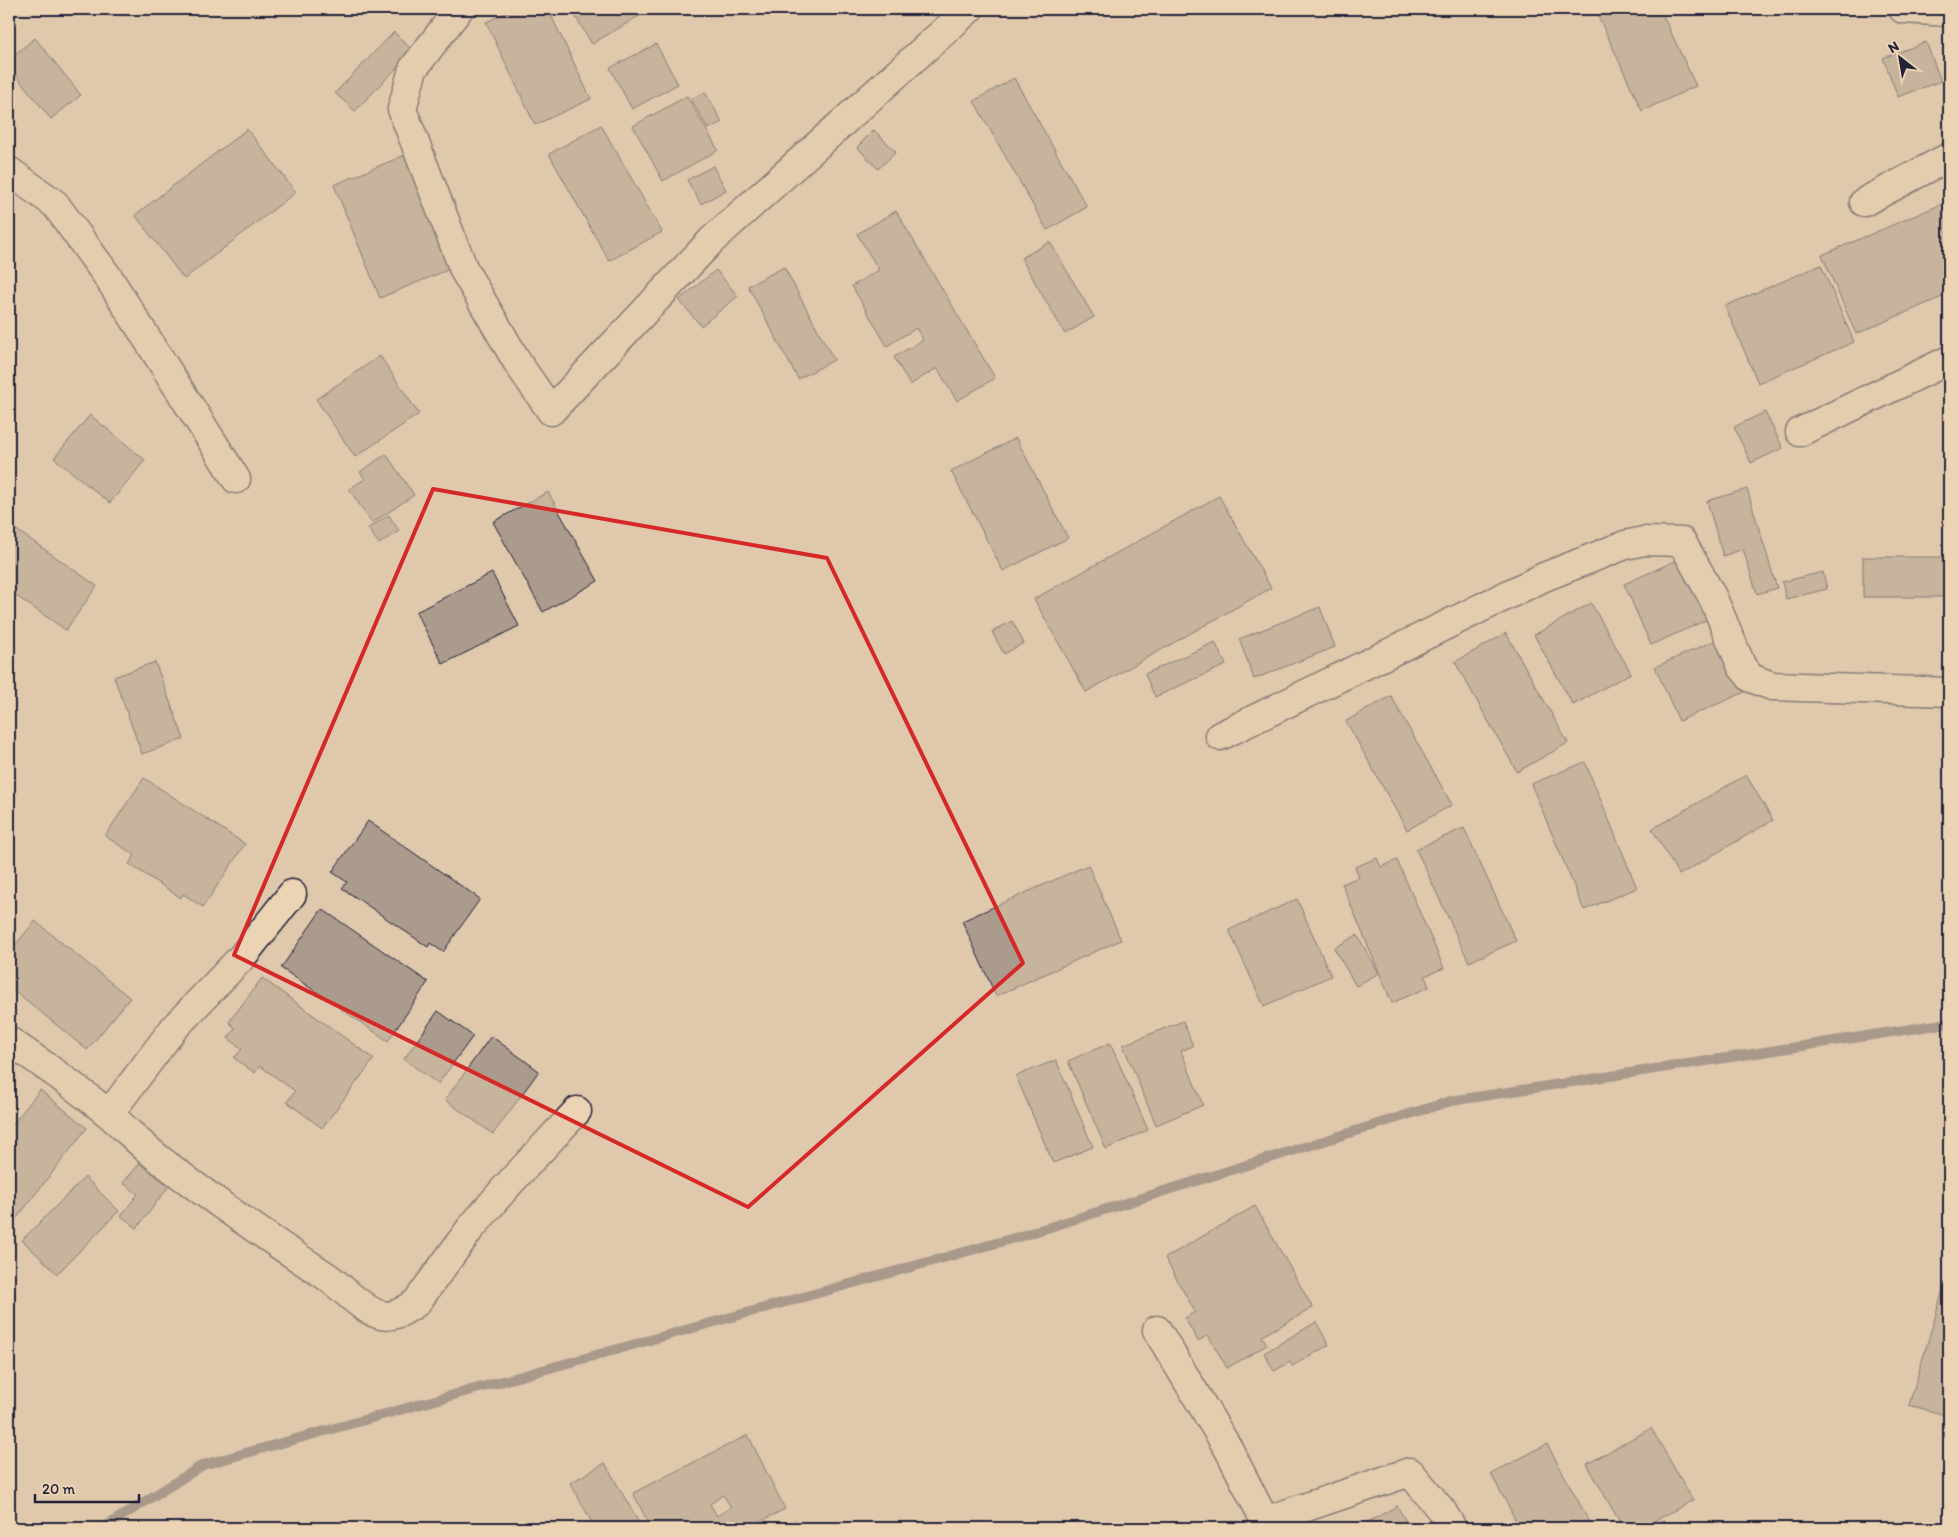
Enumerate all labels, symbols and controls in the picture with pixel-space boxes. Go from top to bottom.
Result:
north arrow [1876,32,1926,82]
text: N [1885,38,1902,57]
scale bar [35,1472,139,1504]
text: 20 m [42,1480,76,1498]

